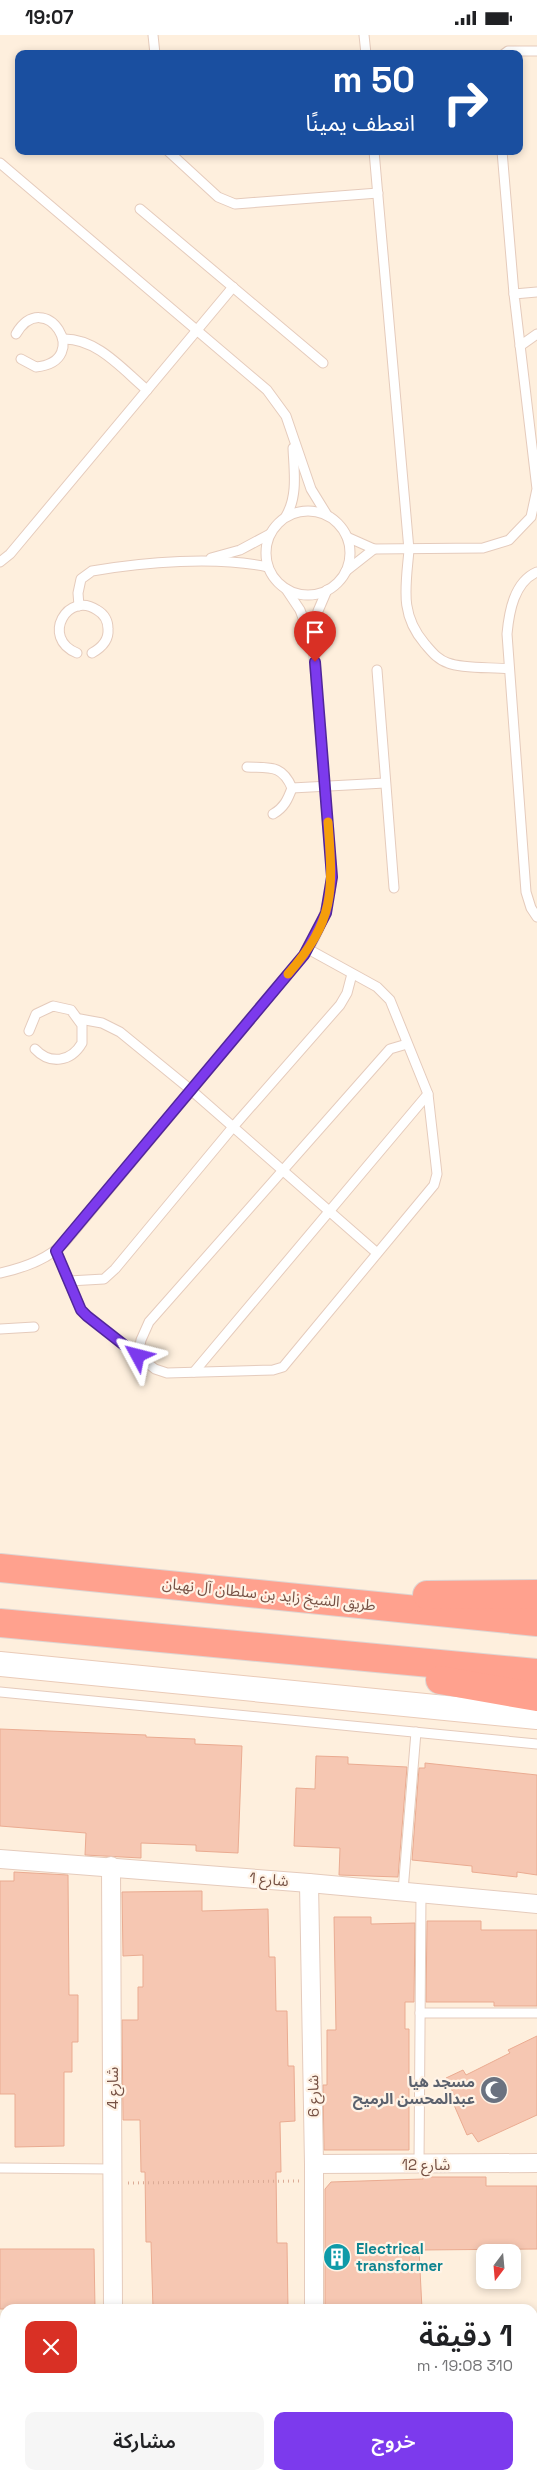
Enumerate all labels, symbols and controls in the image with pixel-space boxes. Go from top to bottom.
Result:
text: 19:07 [25,5,73,30]
text: 50 m [333,58,415,102]
icon: right [433,70,498,135]
text: انعطف يمينًا [306,109,415,137]
pin [294,611,336,662]
icon: arrive [301,618,329,646]
position arrow [111,1329,163,1381]
street label: طريق الشيخ زايد بن سلطان آل نهيان [161,1573,377,1618]
street label: شارع 1 [248,1868,290,1893]
street label: شارع 4 [103,2067,125,2109]
place label: مسجد هيا عبدالمحسن الرميح [353,2072,475,2110]
street label: شارع 6 [303,2074,326,2117]
mosque icon: مسجد هيا عبدالمحسن الرميح [479,2075,509,2105]
street label: شارع 12 [402,2155,450,2177]
place label: Electrical transformer [356,2239,443,2275]
building icon: Electrical transformer [322,2242,352,2272]
north arrow [476,2244,521,2289]
map controls [476,2244,521,2289]
text: 1 دقيقة [419,2316,513,2355]
button: close [25,2321,77,2373]
text: 310 m · 19:08 [417,2355,513,2376]
button: مشاركة [25,2412,264,2470]
button: خروج [274,2412,513,2470]

